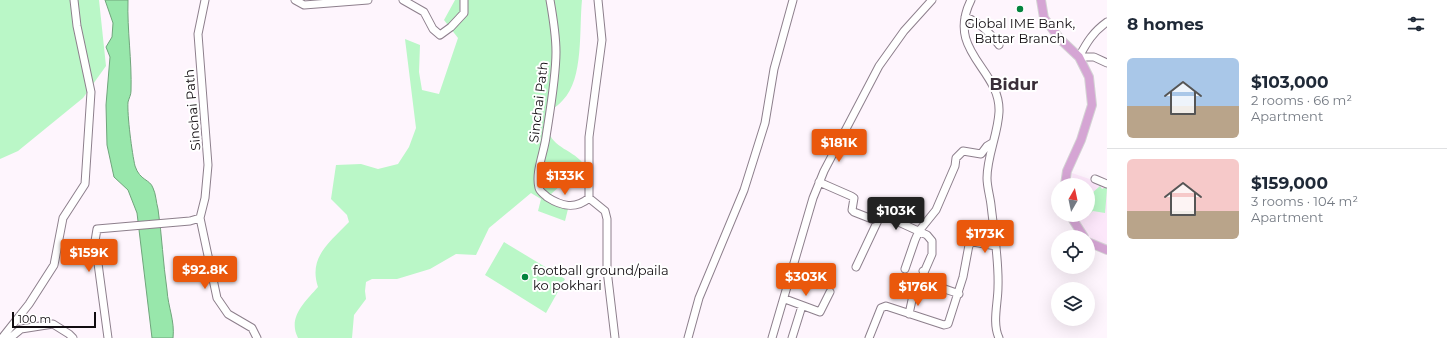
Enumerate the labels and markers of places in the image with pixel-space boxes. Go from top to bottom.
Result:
marker: Global IME Bank, Battar Branch [1015,4,1025,14]
place label: Global IME Bank, Battar Branch [965,15,1075,46]
pin: $181K [811,129,867,163]
pin: $133K [537,162,593,196]
pin: $103K [868,197,924,231]
pin: $173K [957,220,1013,254]
pin: $159K [61,239,117,273]
pin: $92.8K [172,256,238,290]
place label: football ground/paila ko pokhari [533,262,669,293]
pin: $303K [778,263,834,297]
marker: football ground/paila ko pokhari [520,272,530,282]
pin: $176K [890,273,946,307]

